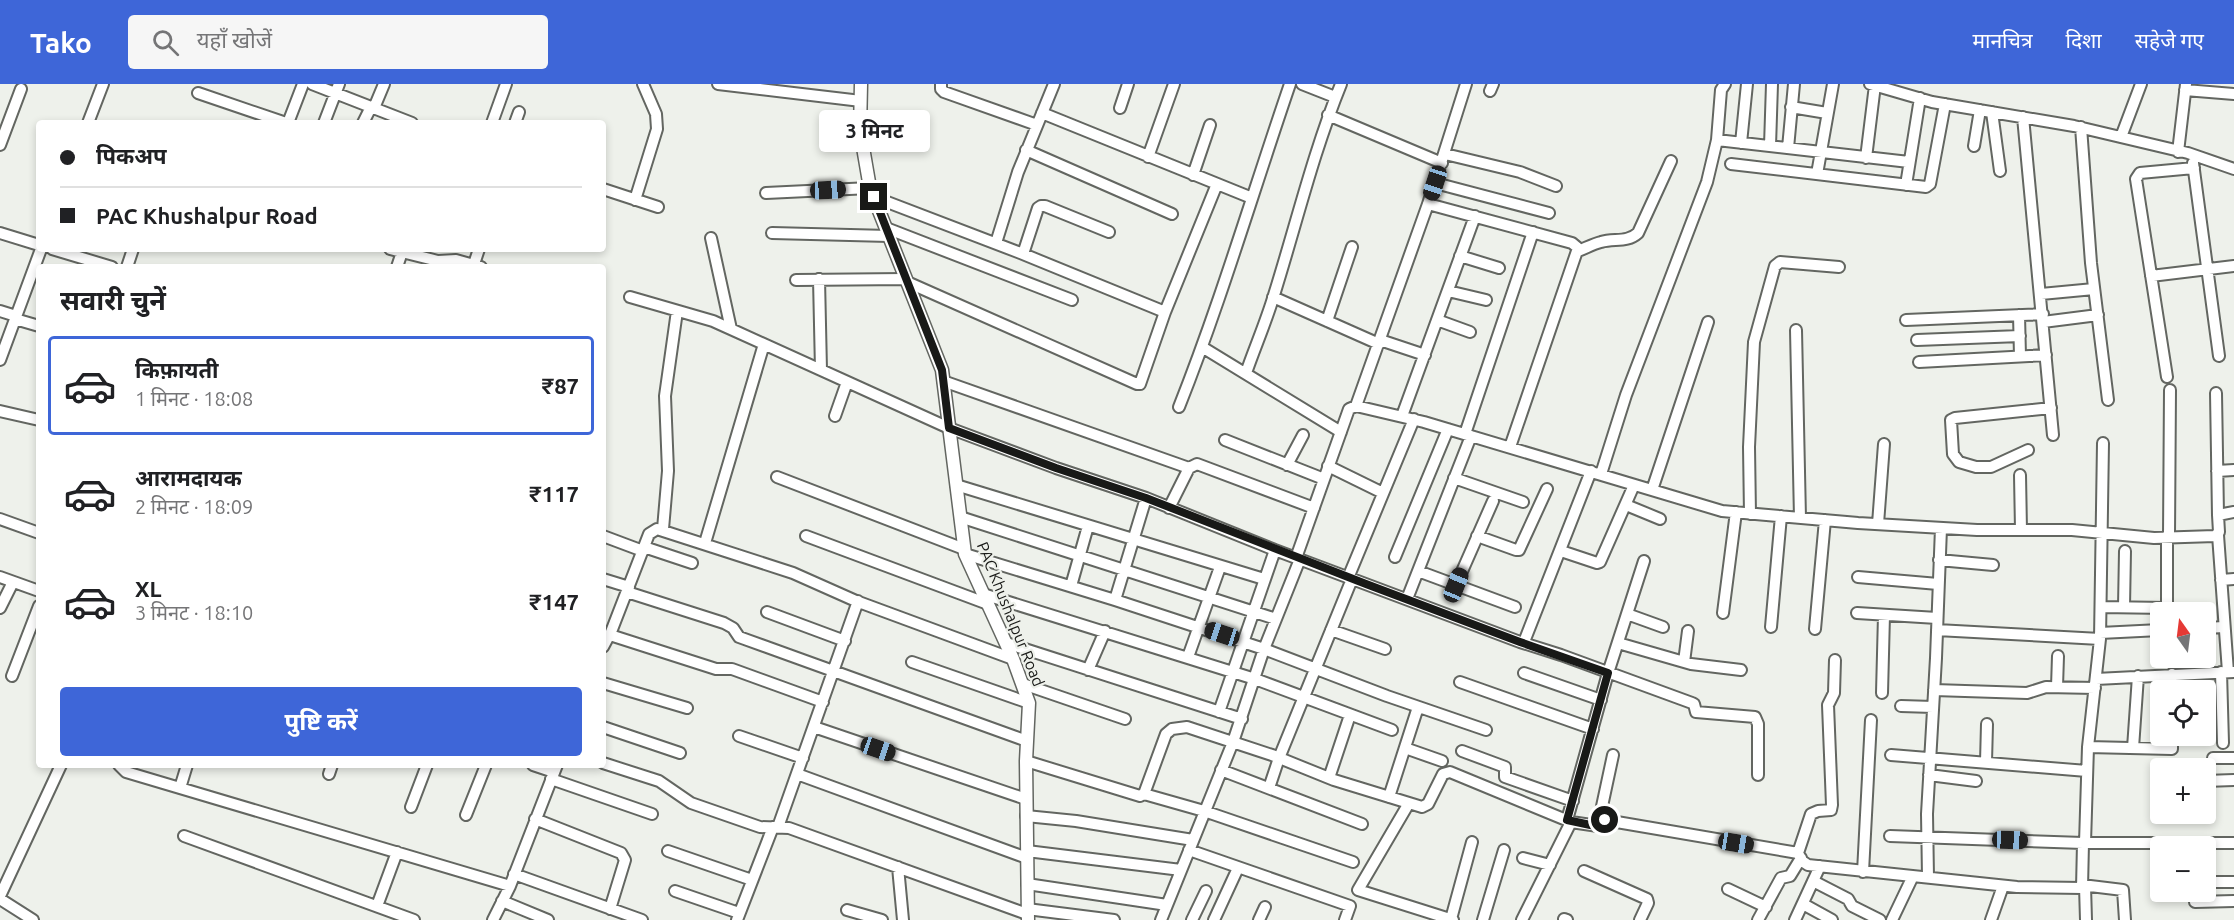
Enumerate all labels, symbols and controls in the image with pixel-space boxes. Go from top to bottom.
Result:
search box [128,15,548,69]
icon: search [149,26,182,59]
text: Tako [30,27,92,58]
text: यहाँ खोजें [197,27,272,52]
text: मानचित्र [1972,28,2033,52]
text: दिशा [2066,28,2102,52]
text: सहेजे गए [2135,28,2204,52]
callout: 3 मिनट [818,110,930,152]
text: 3 मिनट [846,119,904,142]
text: पिकअप [96,143,167,168]
car [1421,163,1449,203]
car [810,180,846,200]
route end [860,183,887,210]
text: PAC Khushalpur Road [96,203,318,228]
text: सवारी चुनें [60,285,166,315]
text: किफ़ायती [135,357,219,382]
icon: car [63,359,117,413]
text: ₹87 [542,373,579,398]
text: 1 मिनट · 18:08 [135,387,253,410]
text: आरामदायक [135,465,242,490]
icon: car [63,467,117,521]
text: ₹117 [529,481,579,506]
text: 2 मिनट · 18:09 [135,495,253,518]
street label: PAC Khushalpur Road [974,539,1048,689]
car [1441,565,1471,605]
icon: car [63,575,117,629]
text: XL [135,576,162,601]
text: ₹147 [529,589,579,614]
text: 3 मिनट · 18:10 [135,601,253,624]
north arrow [2150,602,2216,668]
map controls [2150,602,2216,902]
car [1202,620,1242,648]
button: locate [2150,680,2216,746]
button: पुष्टि करें [60,687,582,756]
car [858,735,898,763]
button: + [2150,758,2216,824]
route start [1591,806,1618,833]
car [1992,830,2028,850]
car [1717,831,1755,855]
button: − [2150,836,2216,902]

